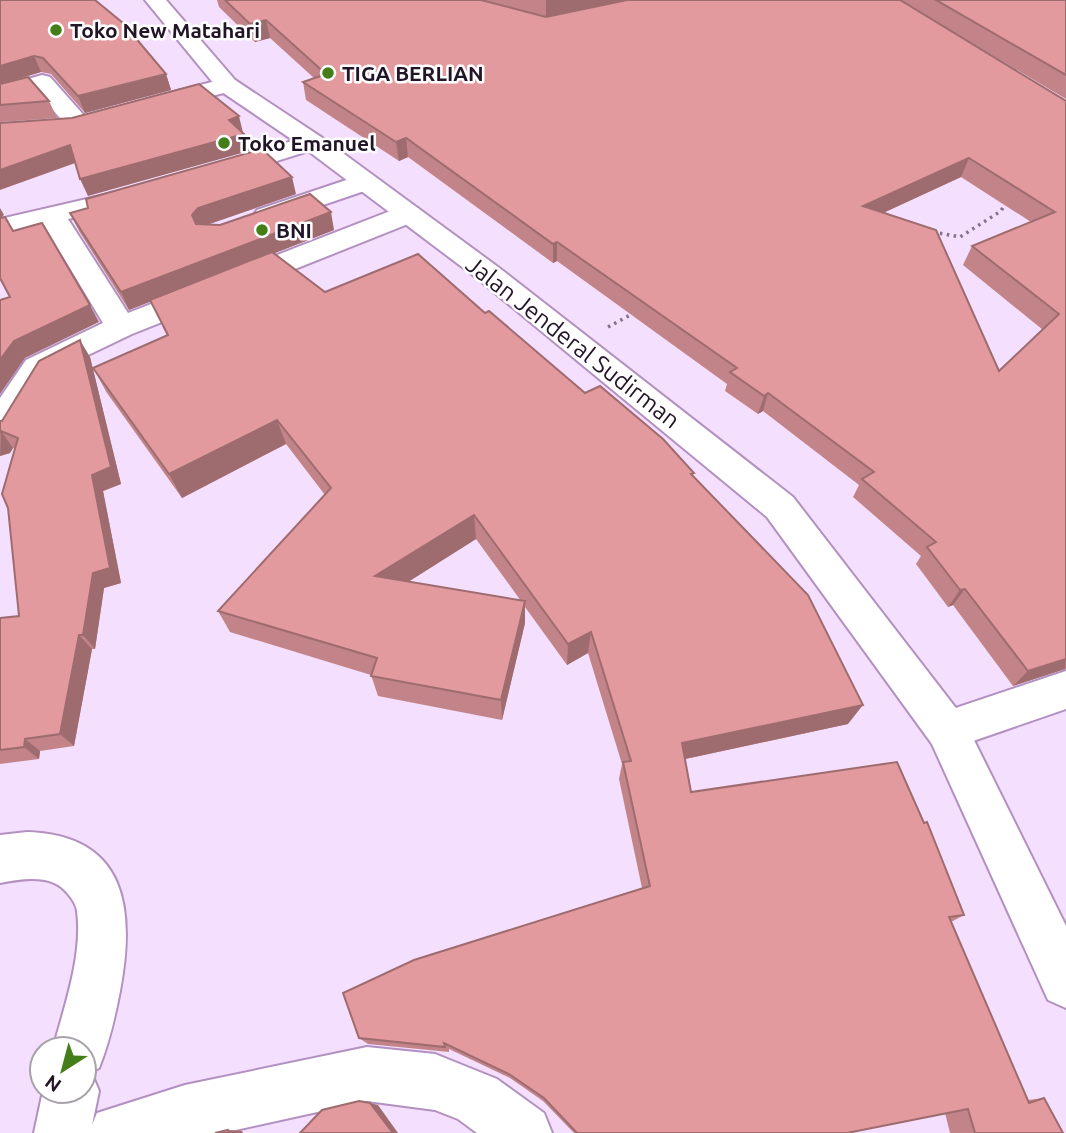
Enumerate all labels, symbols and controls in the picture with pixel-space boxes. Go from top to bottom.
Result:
place label: Toko New Matahari [70,18,260,42]
marker: Toko New Matahari [48,22,64,38]
place label: TIGA BERLIAN [342,61,484,85]
marker: TIGA BERLIAN [320,65,336,81]
place label: Toko Emanuel [238,131,376,155]
marker: Toko Emanuel [216,135,232,151]
place label: BNI [276,218,312,242]
marker: BNI [254,222,270,238]
street label: Jalan Jenderal Sudirman [461,250,685,434]
north arrow [28,1035,98,1105]
text: N [41,1071,65,1097]

